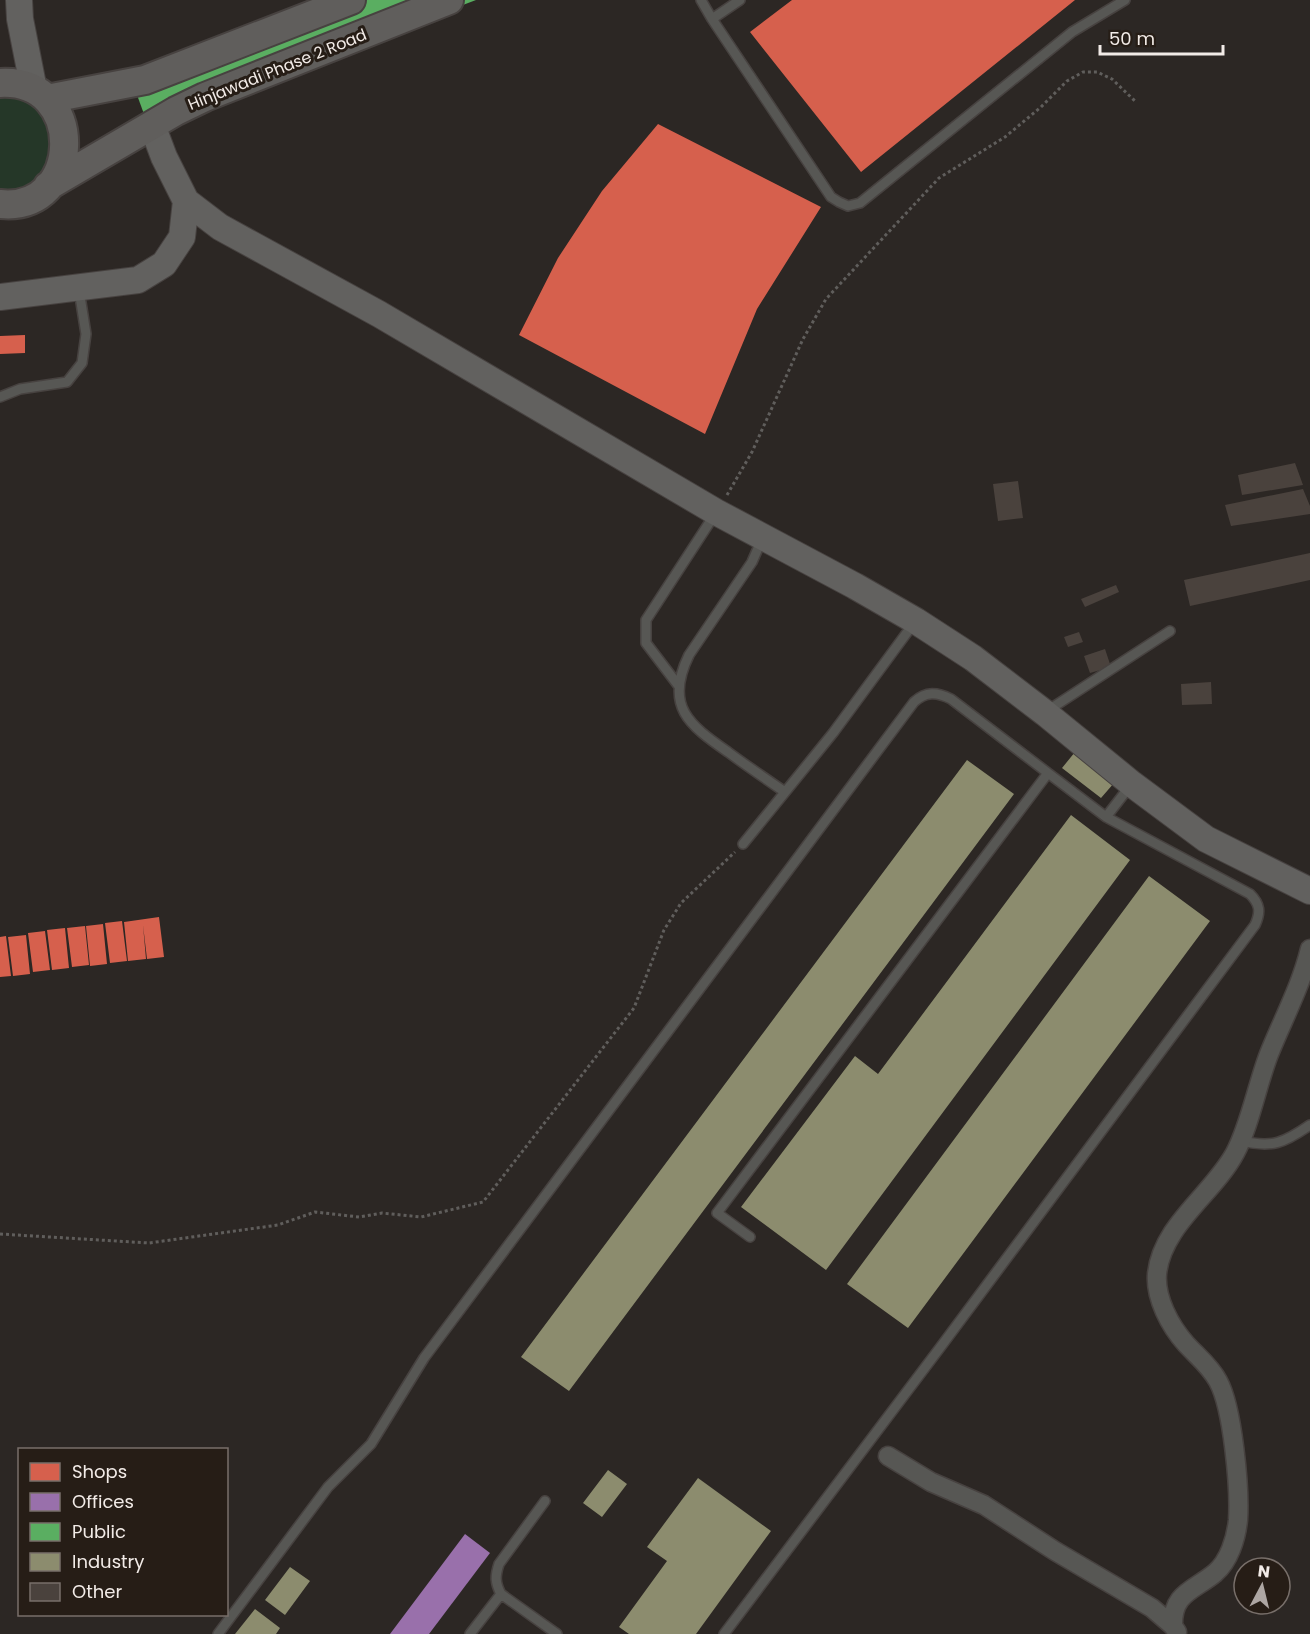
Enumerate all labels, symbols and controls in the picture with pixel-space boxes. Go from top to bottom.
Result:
scale bar [1100,18,1223,56]
street label: Hinjawadi Phase 2 Road [184,23,370,116]
text: 50 m [1109,26,1155,51]
legend [18,1448,228,1616]
text: Shops [72,1459,127,1484]
text: Offices [72,1489,134,1514]
text: Public [72,1519,126,1544]
text: Industry [72,1549,144,1574]
north arrow [1232,1556,1292,1616]
text: N [1256,1559,1271,1584]
text: Other [72,1579,122,1604]

